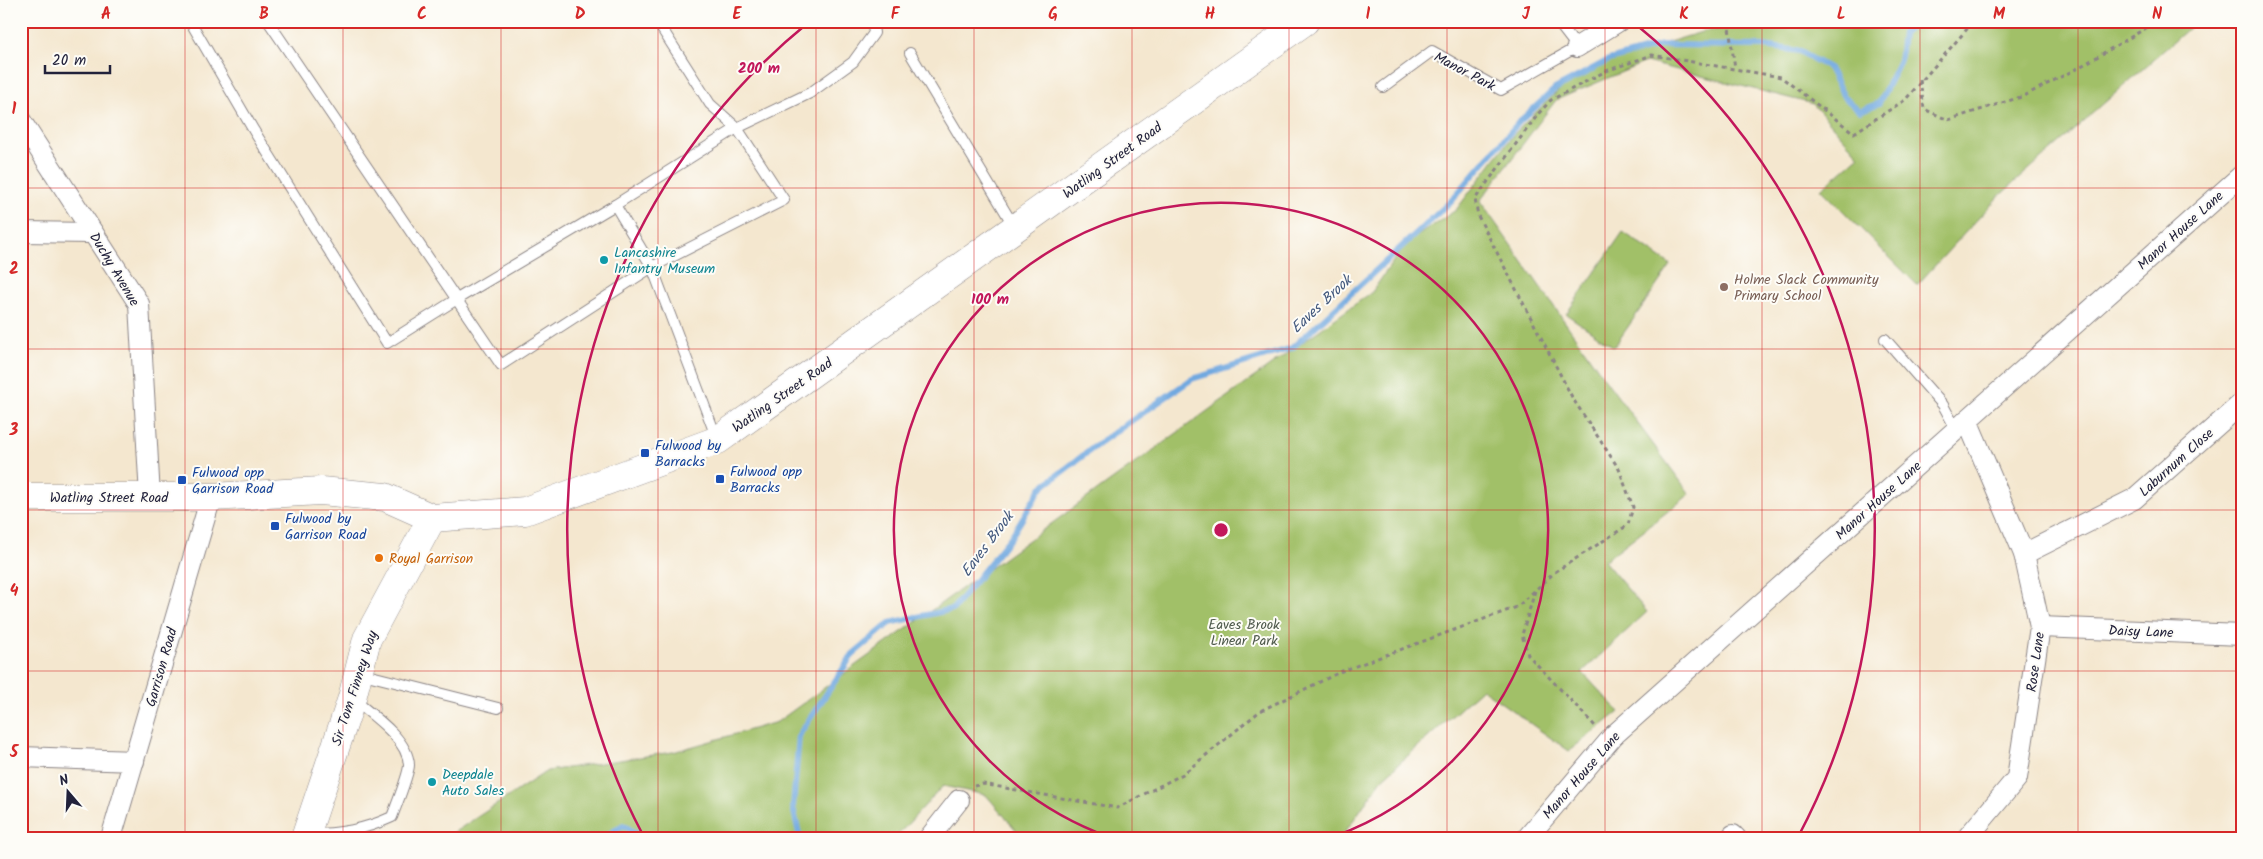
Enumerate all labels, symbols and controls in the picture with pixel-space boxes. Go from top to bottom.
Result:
text: A [101,2,111,27]
text: B [259,2,269,27]
text: C [417,2,427,27]
text: D [575,2,586,27]
text: E [733,2,743,27]
text: F [891,2,901,27]
text: G [1048,2,1058,27]
text: H [1205,2,1215,27]
text: I [1366,2,1371,27]
text: J [1522,2,1531,27]
text: K [1679,2,1689,27]
text: L [1837,2,1845,27]
text: M [1993,2,2006,27]
text: N [2152,2,2162,27]
scale bar [45,42,110,74]
street label: Manor Park [1430,46,1500,98]
text: 20 m [52,49,86,73]
text: 200 m [738,57,780,81]
text: 1 [12,97,17,122]
street label: Watling Street Road [1058,116,1168,205]
street label: Manor House Lane [2132,185,2229,276]
street label: Duchy Avenue [83,228,145,311]
place label: Lancashire Infantry Museum [614,242,715,280]
marker: Lancashire Infantry Museum [598,254,610,266]
text: 2 [9,257,19,282]
water label: Eaves Brook [1286,269,1359,340]
place label: Holme Slack Community Primary School [1734,269,1879,307]
marker: Holme Slack Community Primary School [1718,281,1730,293]
text: 100 m [971,288,1009,312]
street label: Watling Street Road [728,352,838,439]
text: 3 [9,418,19,443]
street label: Laburnum Close [2134,423,2220,502]
place label: Fulwood by Barracks [655,435,722,473]
marker: Fulwood by Barracks [639,447,651,459]
street label: Manor House Lane [1830,455,1927,546]
place label: Fulwood opp Barracks [730,461,802,499]
place label: Fulwood opp Garrison Road [192,462,274,500]
marker: Fulwood opp Barracks [714,473,726,485]
marker: Fulwood opp Garrison Road [176,474,188,486]
street label: Watling Street Road [50,487,169,509]
water label: Eaves Brook [955,505,1022,582]
place label: Fulwood by Garrison Road [285,508,367,546]
marker: Fulwood by Garrison Road [269,520,281,532]
centre of rings [1212,521,1230,539]
place label: Royal Garrison [389,548,473,570]
marker: Royal Garrison [373,552,385,564]
text: 4 [10,579,19,604]
park label: Eaves Brook Linear Park [1208,614,1280,652]
street label: Daisy Lane [2108,620,2175,644]
street label: Garrison Road [140,624,184,709]
street label: Sir Tom Finney Way [326,628,384,749]
street label: Rose Lane [2021,630,2051,694]
street label: Manor House Lane [1537,726,1627,824]
text: 5 [9,740,20,765]
place label: Deepdale Auto Sales [442,764,504,802]
north arrow [42,766,92,816]
text: N [56,769,72,792]
marker: Deepdale Auto Sales [426,776,438,788]

